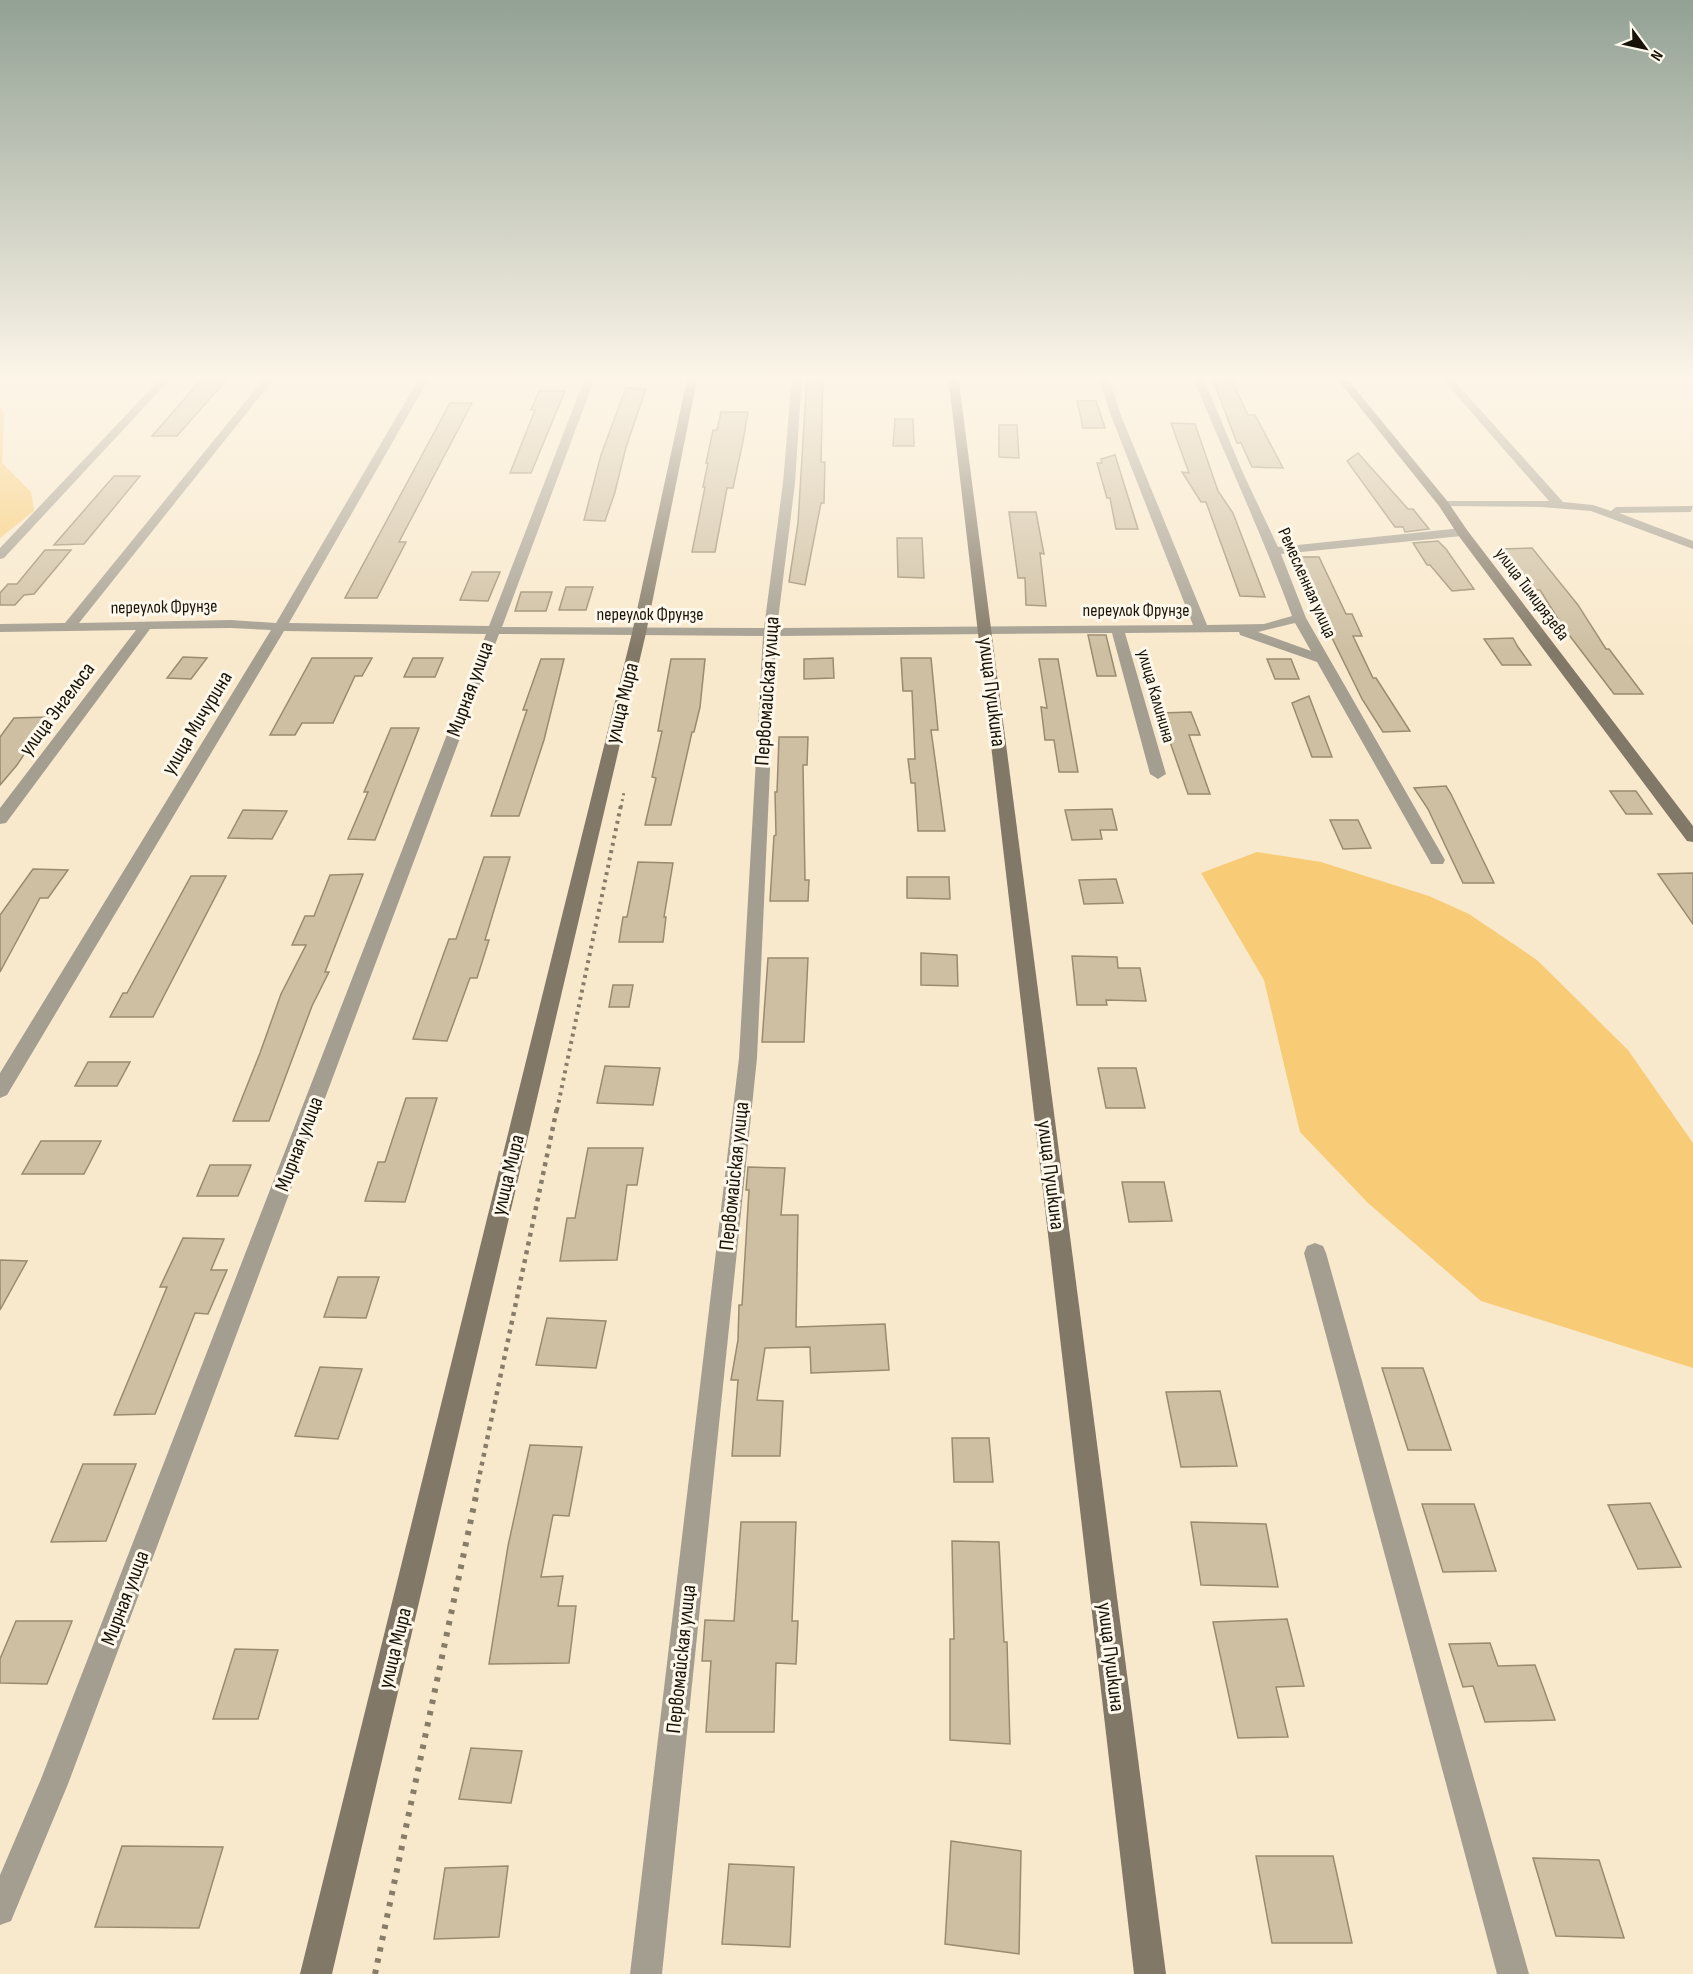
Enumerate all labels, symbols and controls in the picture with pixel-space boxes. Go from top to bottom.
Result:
north arrow [1615,18,1675,78]
text: N [1646,47,1667,64]
street label: Ремесленная улица [1273,525,1341,642]
street label: улица Тимирязева [1490,544,1574,644]
street label: переулок Фрунзе [110,596,218,618]
street label: переулок Фрунзе [1083,600,1189,621]
street label: переулок Фрунзе [597,604,703,625]
street label: Первомайская улица [749,616,785,766]
street label: улица Пушкина [973,636,1011,748]
street label: Мирная улица [441,638,499,740]
street label: улица Калинина [1133,647,1179,745]
street label: улица Энгельса [14,657,100,761]
street label: улица Мира [600,660,644,746]
street label: улица Мичурина [156,667,238,779]
street label: Мирная улица [270,1093,328,1195]
street label: Первомайская улица [714,1100,754,1252]
street label: улица Пушкина [1032,1119,1070,1231]
street label: улица Мира [486,1132,530,1218]
street label: Мирная улица [96,1547,154,1649]
street label: Первомайская улица [661,1583,701,1735]
street label: улица Пушкина [1092,1601,1130,1713]
street label: улица Мира [373,1605,417,1691]

